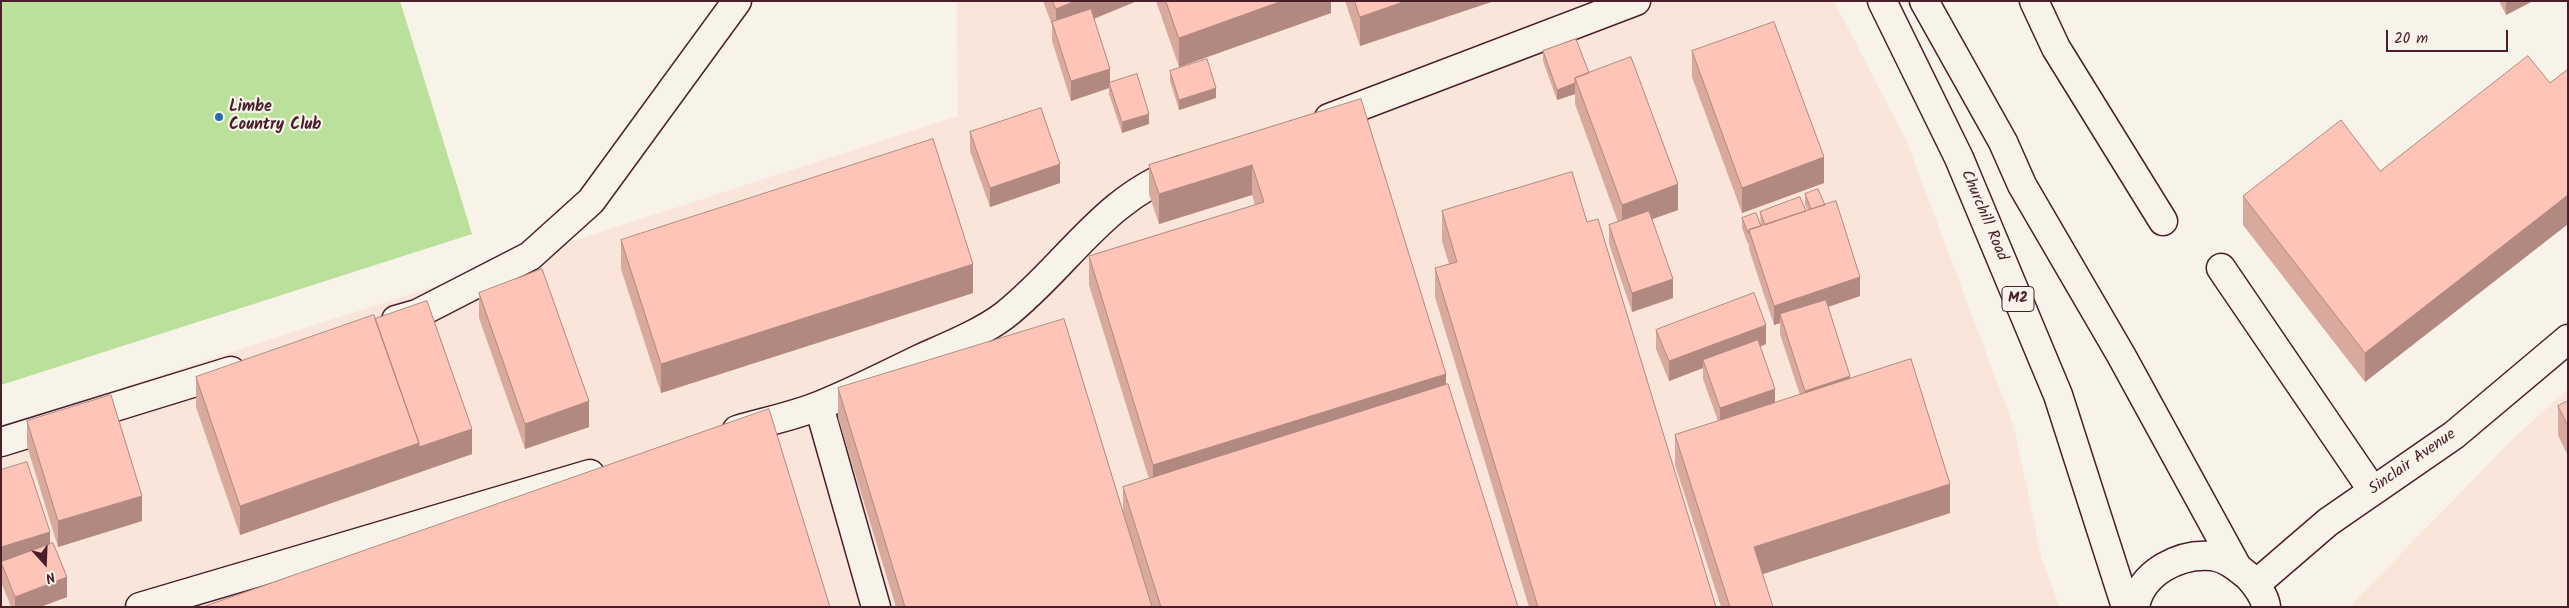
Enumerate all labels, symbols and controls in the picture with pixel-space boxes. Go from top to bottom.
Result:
scale bar [2389,20,2512,52]
text: 20 m [2394,27,2428,51]
place label: Limbe Country Club [229,98,321,136]
marker: Limbe Country Club [213,111,225,123]
street label: Churchill Road [1955,168,2011,264]
road number: M2 [2002,286,2034,312]
street label: Sinclair Avenue [2366,426,2460,500]
north arrow [20,538,70,588]
text: N [42,565,58,589]

